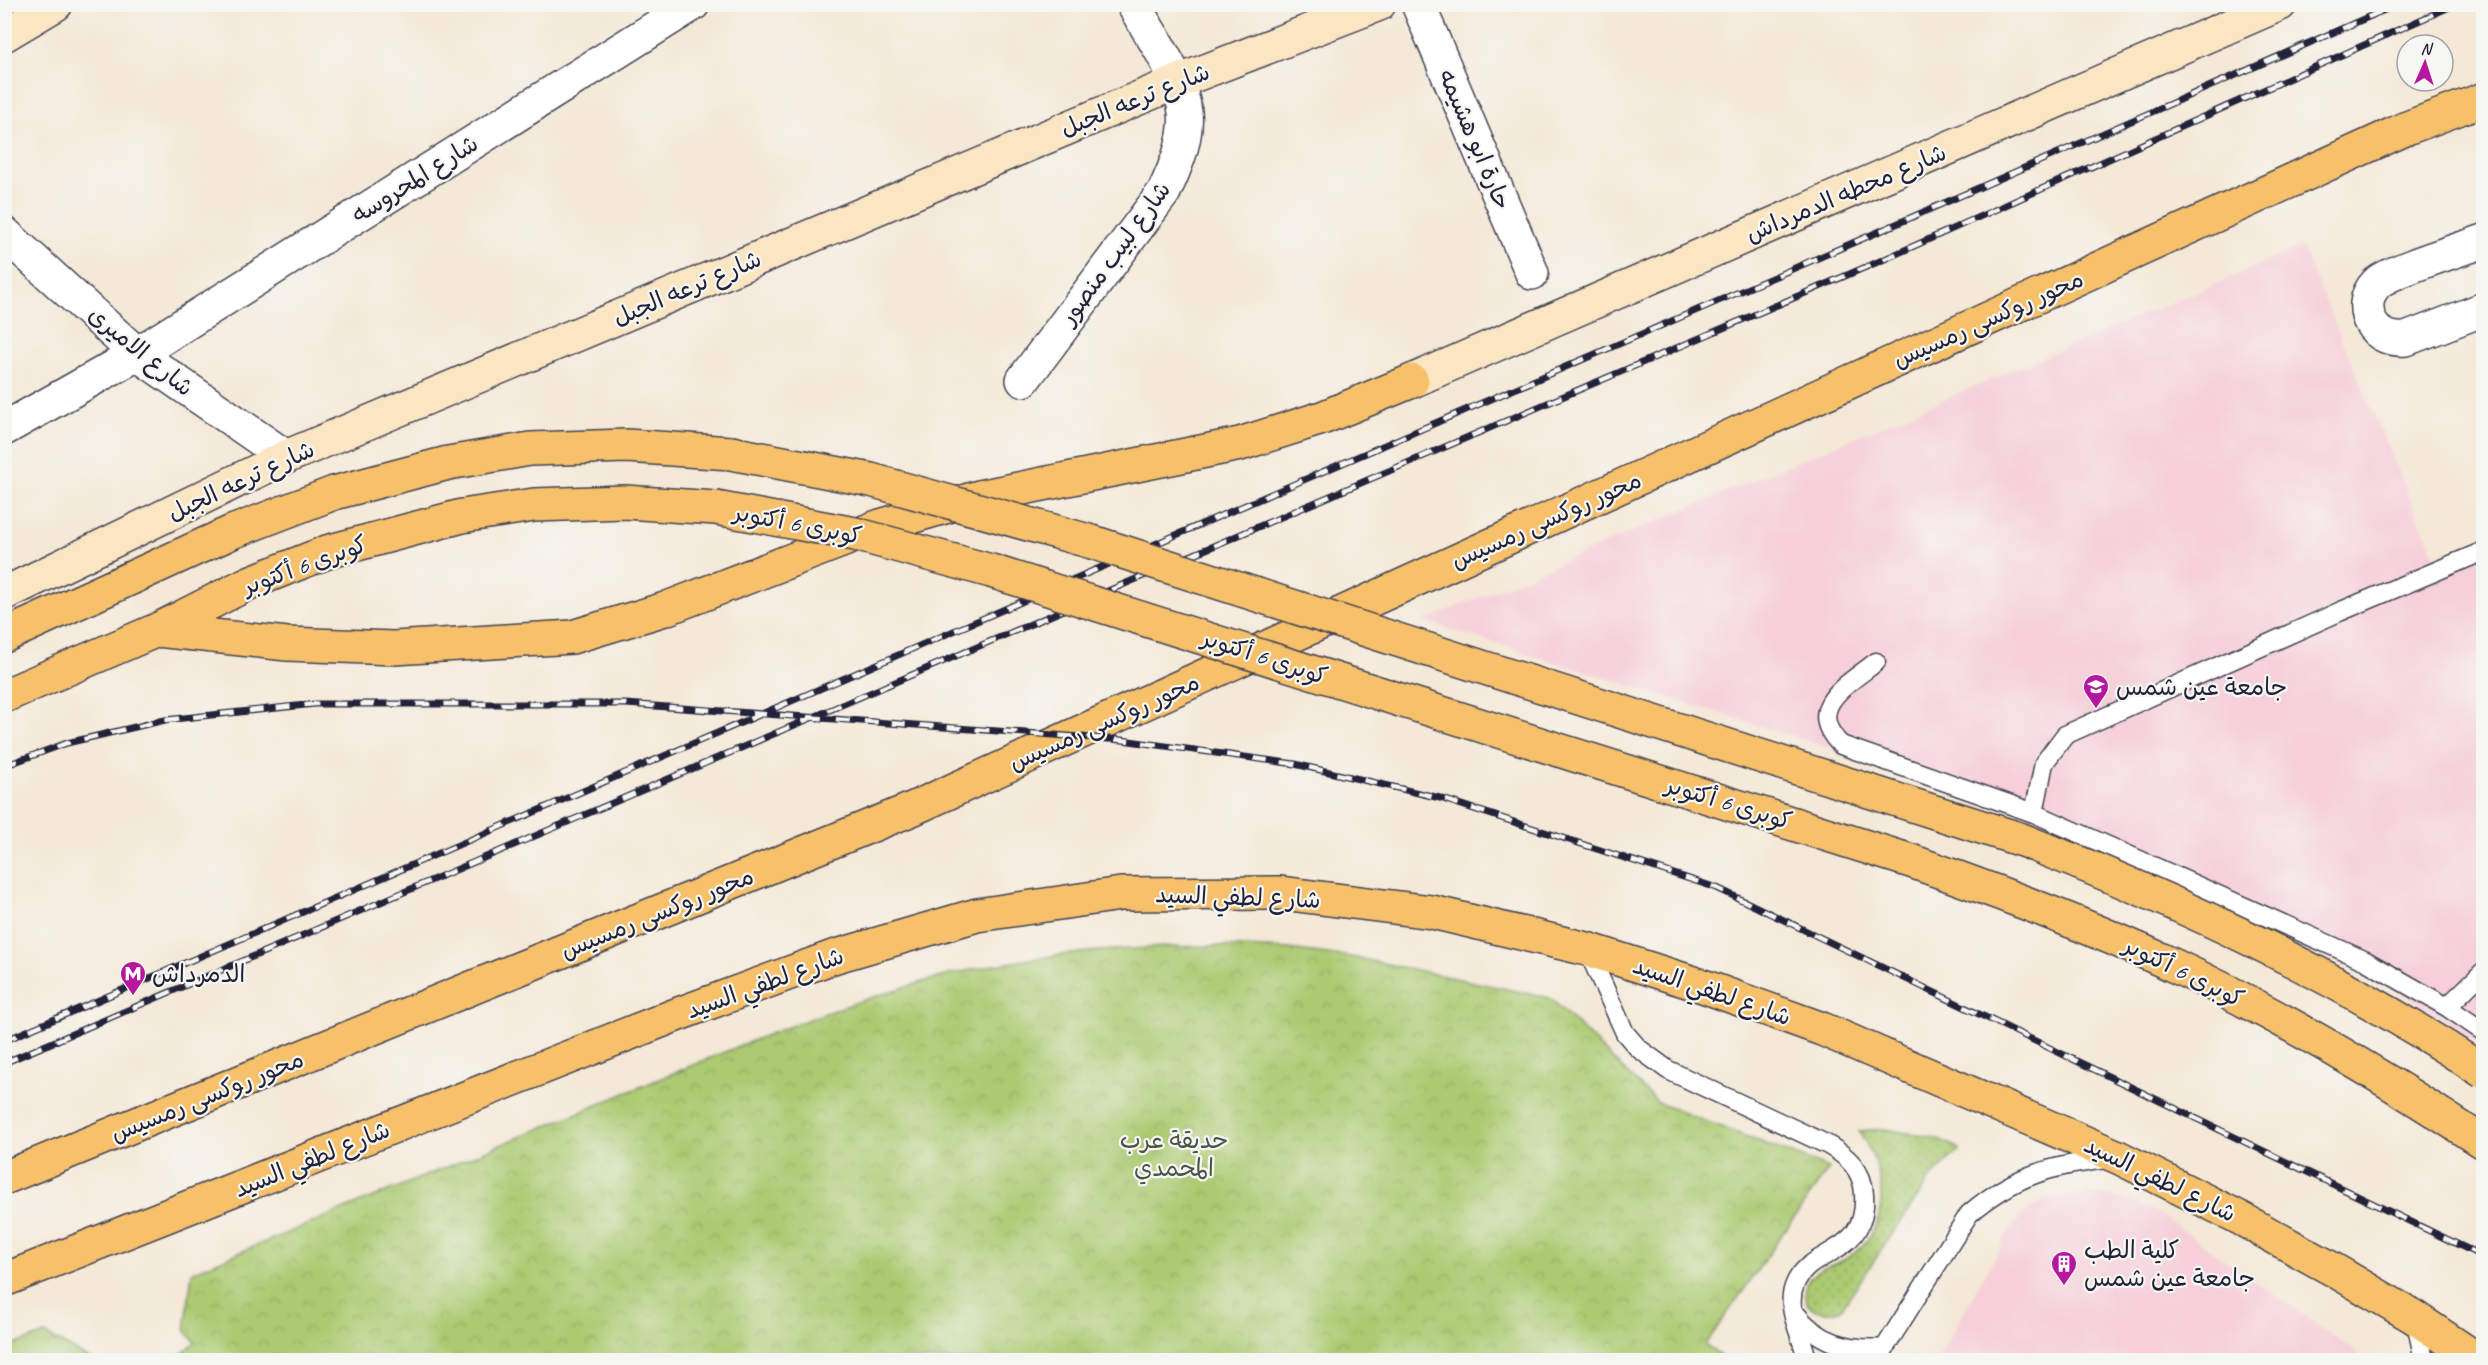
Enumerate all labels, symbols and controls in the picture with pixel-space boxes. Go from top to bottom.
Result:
north arrow [2395,33,2455,93]
text: N [2420,39,2434,59]
street label: شارع ترعه الجبل [1056,56,1215,145]
street label: حارة ابو هشيمه [1432,64,1518,214]
street label: شارع المحروسه [346,128,485,231]
street label: شارع محطه الدمرداش [1741,137,1952,251]
street label: شارع لبيب منصور [1052,175,1179,333]
street label: شارع ترعه الجبل [608,243,767,335]
street label: محور روكسى رمسيس [1888,264,2088,374]
street label: شارع الاميرى [81,299,200,404]
street label: شارع ترعه الجبل [163,434,320,530]
street label: محور روكسى رمسيس [1446,465,1646,575]
street label: كوبرى 6 أكتوبر [729,497,865,552]
street label: كوبرى 6 أكتوبر [237,529,371,603]
street label: كوبرى 6 أكتوبر [1196,622,1331,692]
street label: محور روكسى رمسيس [1004,667,1204,777]
school or university icon: جامعة عين شمس [2081,672,2111,710]
place label: جامعة عين شمس [2116,672,2287,702]
street label: كوبرى 6 أكتوبر [1660,769,1795,837]
street label: محور روكسى رمسيس [556,861,758,965]
street label: شارع لطفي السيد [1155,879,1321,921]
street label: كوبرى 6 أكتوبر [2117,929,2249,1015]
street label: شارع لطفي السيد [682,941,850,1031]
street label: شارع لطفي السيد [1627,950,1795,1038]
metro station icon: الدمرداش [118,959,148,997]
place label: الدمرداش [152,959,245,989]
street label: محور روكسى رمسيس [106,1044,308,1148]
street label: شارع لطفي السيد [230,1114,397,1209]
park label: حديقة عرب المحمدي [1120,1125,1228,1185]
street label: شارع لطفي السيد [2076,1129,2241,1234]
place label: كلية الطب جامعة عين شمس [2084,1235,2255,1293]
building icon: كلية الطب جامعة عين شمس [2049,1249,2079,1287]

